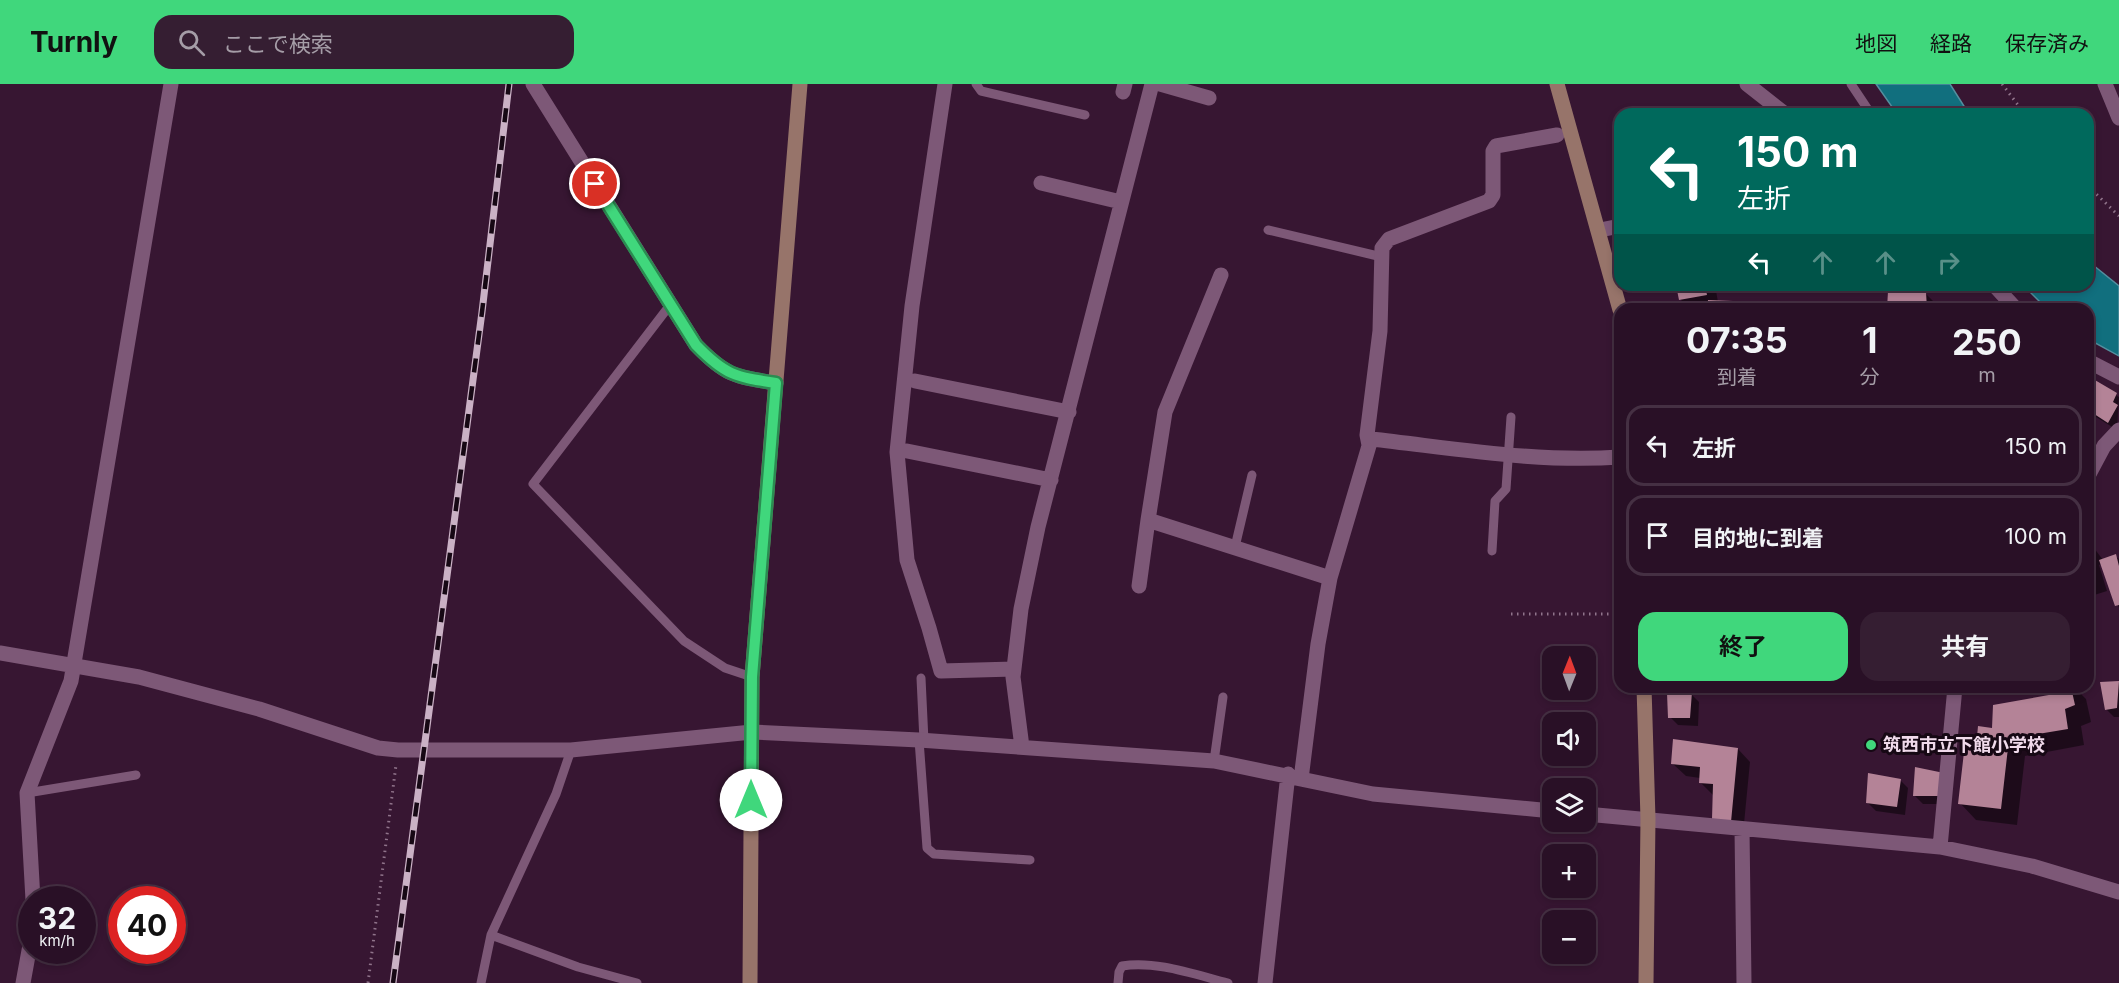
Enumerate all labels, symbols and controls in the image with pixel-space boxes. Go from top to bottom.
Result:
search box [154,15,574,69]
text: Turnly [30,25,118,59]
icon: search [175,26,208,59]
text: ここで検索 [223,31,333,57]
text: 地図 [1855,31,1897,56]
text: 経路 [1930,31,1972,56]
text: 保存済み [2005,31,2089,56]
text: 150 m [1737,126,1859,177]
icon: left [1638,132,1716,210]
pin [569,158,620,209]
icon: arrive [578,167,611,200]
text: 左折 [1737,182,1791,215]
icon: left [1743,246,1776,279]
icon: ahead [1806,246,1839,279]
icon: ahead [1869,246,1902,279]
icon: right [1932,246,1965,279]
text: 07:35 [1686,318,1788,362]
text: 1 [1862,318,1878,362]
text: 250 [1952,320,2022,364]
text: m [1978,363,1996,387]
text: 到着 [1717,365,1757,389]
text: 分 [1860,365,1880,389]
icon: left [1641,429,1674,462]
text: 150 m [2005,433,2067,459]
text: 左折 [1692,435,1736,461]
icon: arrive [1641,519,1674,552]
text: 100 m [2005,523,2067,549]
text: 目的地に到着 [1692,525,1824,551]
button: 終了 [1638,612,1848,681]
button: 共有 [1860,612,2070,681]
north arrow [1542,646,1596,700]
map controls [1542,646,1596,964]
button: sound [1542,712,1596,766]
place label: 筑西市立下館小学校 [1883,734,2045,755]
marker: 筑西市立下館小学校 [1864,738,1878,752]
position arrow [719,768,783,832]
button: layers [1542,778,1596,832]
button: + [1542,844,1596,898]
speed limit sign: 40 [108,886,186,964]
text: 32 [38,900,76,936]
button: − [1542,910,1596,964]
text: km/h [39,931,75,950]

